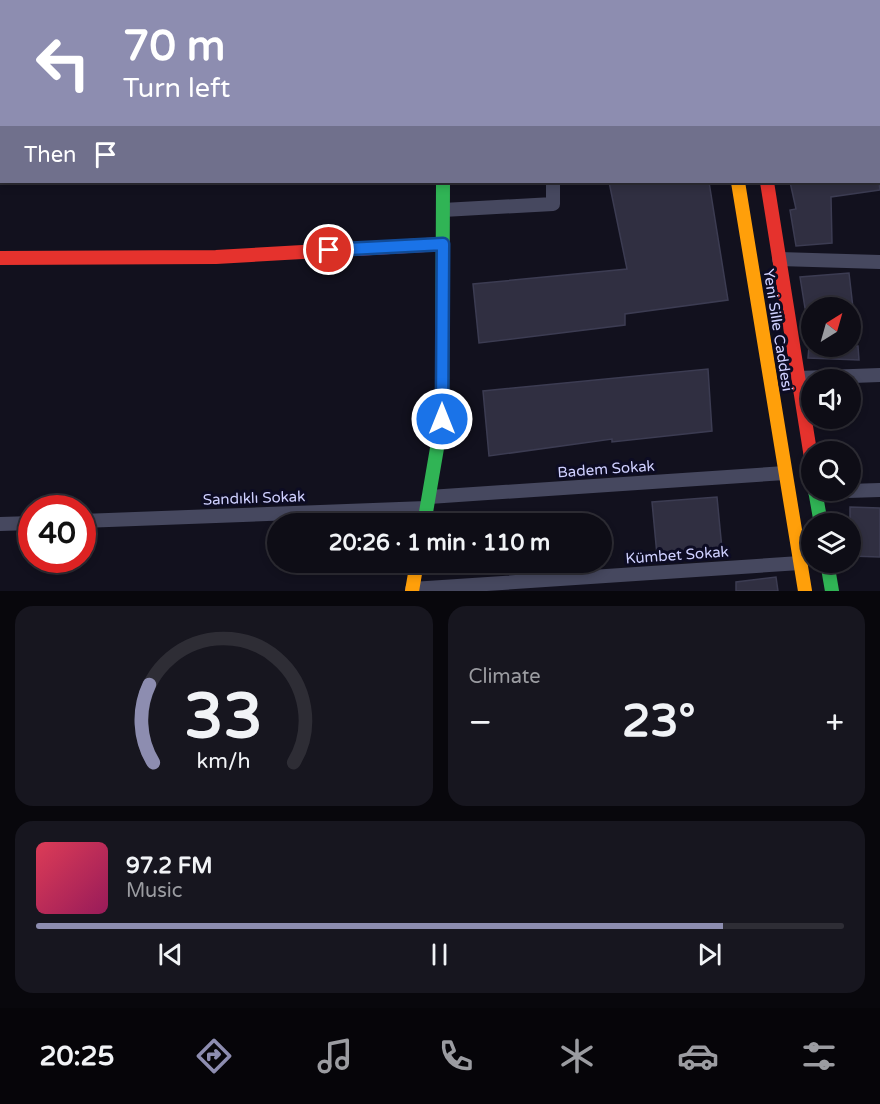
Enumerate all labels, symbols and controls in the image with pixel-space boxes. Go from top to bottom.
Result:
text: 70 m [123,21,225,72]
icon: left [24,24,102,102]
text: Turn left [123,72,230,105]
icon: arrive [89,138,122,171]
text: Then [24,142,77,168]
pin [303,224,354,275]
icon: arrive [312,233,345,266]
street label: Yeni Sille Caddesi [759,268,797,392]
north arrow [801,297,861,357]
map controls [801,297,861,573]
button: sound [801,369,861,429]
position arrow [410,387,474,451]
button: search [801,441,861,501]
street label: Badem Sokak [557,457,655,481]
street label: Sandıklı Sokak [202,487,306,509]
speed limit sign: 40 [18,495,96,573]
button: layers [801,513,861,573]
text: 20:26 · 1 min · 110 m [329,530,550,556]
street label: Kümbet Sokak [625,542,729,568]
text: Climate [469,665,541,689]
text: 33 [185,680,263,755]
text: 23° [622,695,695,749]
text: − [469,703,492,742]
text: + [825,703,844,742]
text: km/h [197,748,251,774]
text: 97.2 FM [126,853,212,879]
text: Music [126,879,182,903]
icon: previous [154,938,187,971]
icon: pause [423,938,456,971]
icon: next [693,938,726,971]
icon: directions [193,1035,235,1077]
icon: music [314,1035,356,1077]
icon: phone [435,1035,477,1077]
icon: climate [556,1035,598,1077]
icon: car [677,1035,719,1077]
icon: filters [798,1035,840,1077]
text: 20:25 [40,1040,114,1073]

